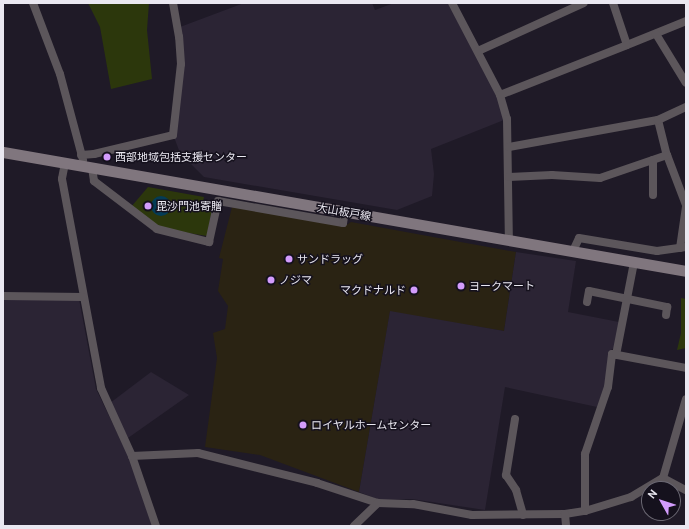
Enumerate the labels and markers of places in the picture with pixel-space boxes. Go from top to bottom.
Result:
place label: 西部地域包括支援センター [115,150,247,164]
marker: 西部地域包括支援センター [102,152,112,162]
place label: 毘沙門池寄贈 [156,199,222,213]
marker: 毘沙門池寄贈 [143,201,153,211]
place label: サンドラッグ [297,252,363,266]
marker: サンドラッグ [284,254,294,264]
place label: ノジマ [279,273,312,287]
marker: ノジマ [266,275,276,285]
place label: ヨークマート [469,279,535,293]
marker: ヨークマート [456,281,466,291]
place label: マクドナルド [340,283,406,297]
marker: マクドナルド [409,285,419,295]
place label: ロイヤルホームセンター [311,418,432,432]
marker: ロイヤルホームセンター [298,420,308,430]

